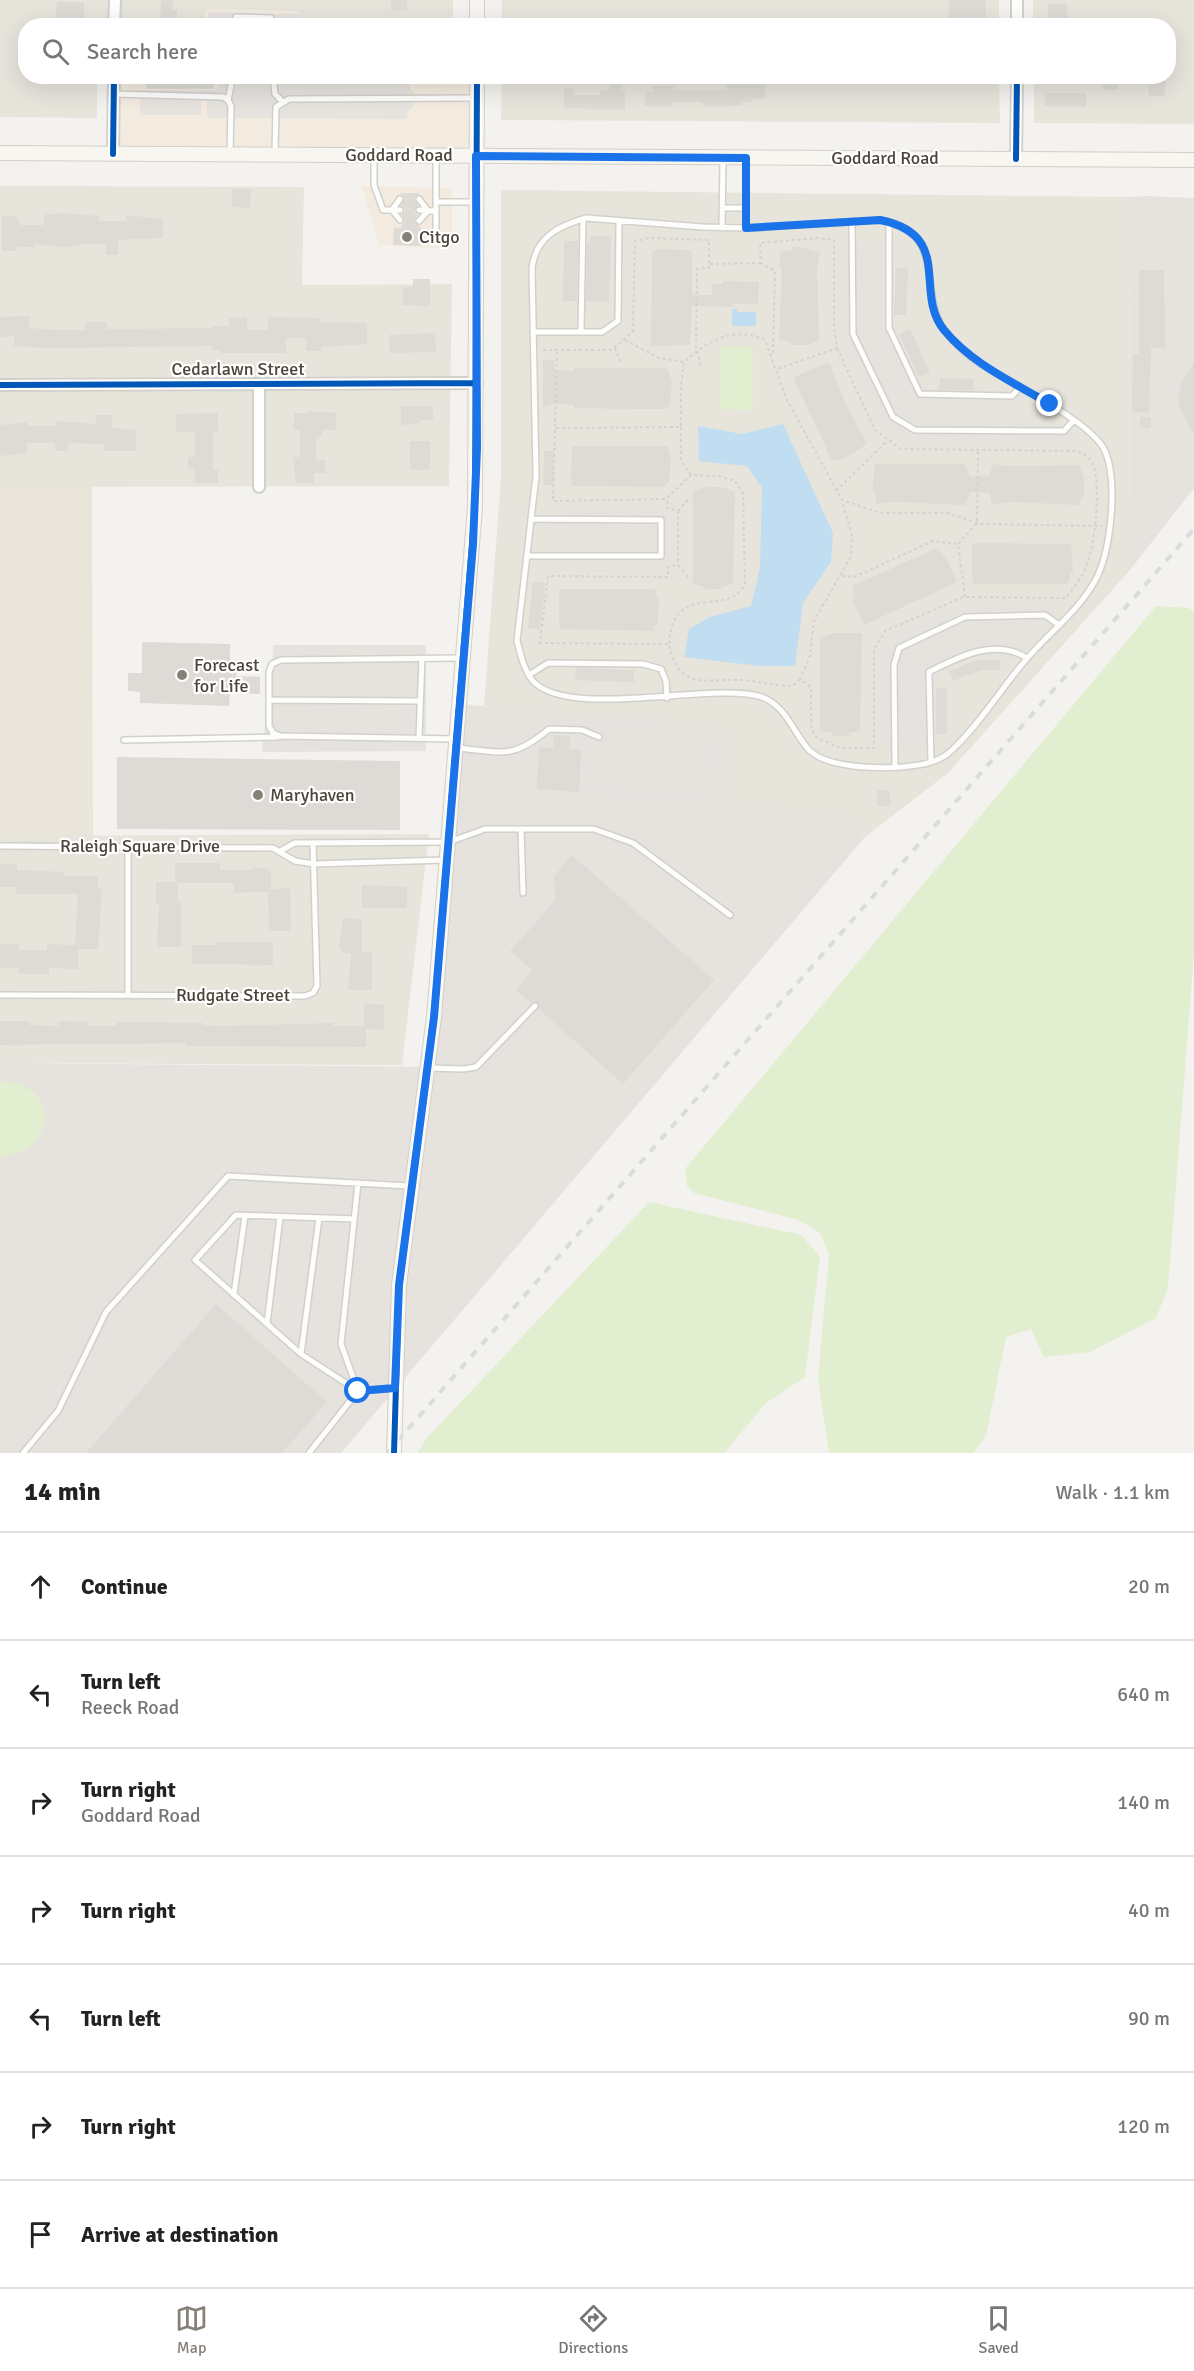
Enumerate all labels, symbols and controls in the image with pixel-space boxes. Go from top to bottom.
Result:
search box [18,18,1176,84]
icon: search [39,35,72,68]
text: Search here [87,38,198,65]
street label: Goddard Road [345,144,453,166]
street label: Goddard Road [831,147,939,169]
place label: Citgo [419,226,460,248]
marker: Citgo [400,230,414,244]
street label: Cedarlawn Street [172,358,304,380]
route end [1036,390,1062,416]
place label: Forecast for Life [194,654,259,697]
marker: Forecast for Life [175,668,189,682]
place label: Maryhaven [270,784,355,806]
marker: Maryhaven [251,788,265,802]
street label: Raleigh Square Drive [60,835,220,857]
street label: Rudgate Street [176,984,290,1006]
route start [344,1377,370,1403]
text: 14 min [24,1476,101,1508]
text: Walk · 1.1 km [1056,1480,1170,1505]
icon: ahead [24,1570,57,1603]
text: Continue [81,1573,168,1600]
text: 20 m [1128,1574,1170,1599]
text: Turn left [81,1668,161,1695]
icon: left [24,1678,57,1711]
text: 640 m [1117,1682,1170,1707]
text: Reeck Road [81,1695,179,1720]
text: Turn right [81,1776,176,1803]
icon: right [24,1786,57,1819]
text: 140 m [1117,1790,1170,1815]
text: Goddard Road [81,1803,201,1828]
icon: right [24,1894,57,1927]
text: Turn right [81,1897,176,1924]
text: 40 m [1128,1898,1170,1923]
icon: left [24,2002,57,2035]
text: Turn left [81,2005,161,2032]
text: 90 m [1128,2006,1170,2031]
icon: right [24,2110,57,2143]
text: Turn right [81,2113,176,2140]
text: 120 m [1117,2114,1170,2139]
icon: arrive [24,2218,57,2251]
text: Arrive at destination [81,2221,278,2248]
tab: Map [175,2302,208,2358]
tab: Directions [558,2302,628,2358]
tab: Saved [979,2302,1019,2358]

